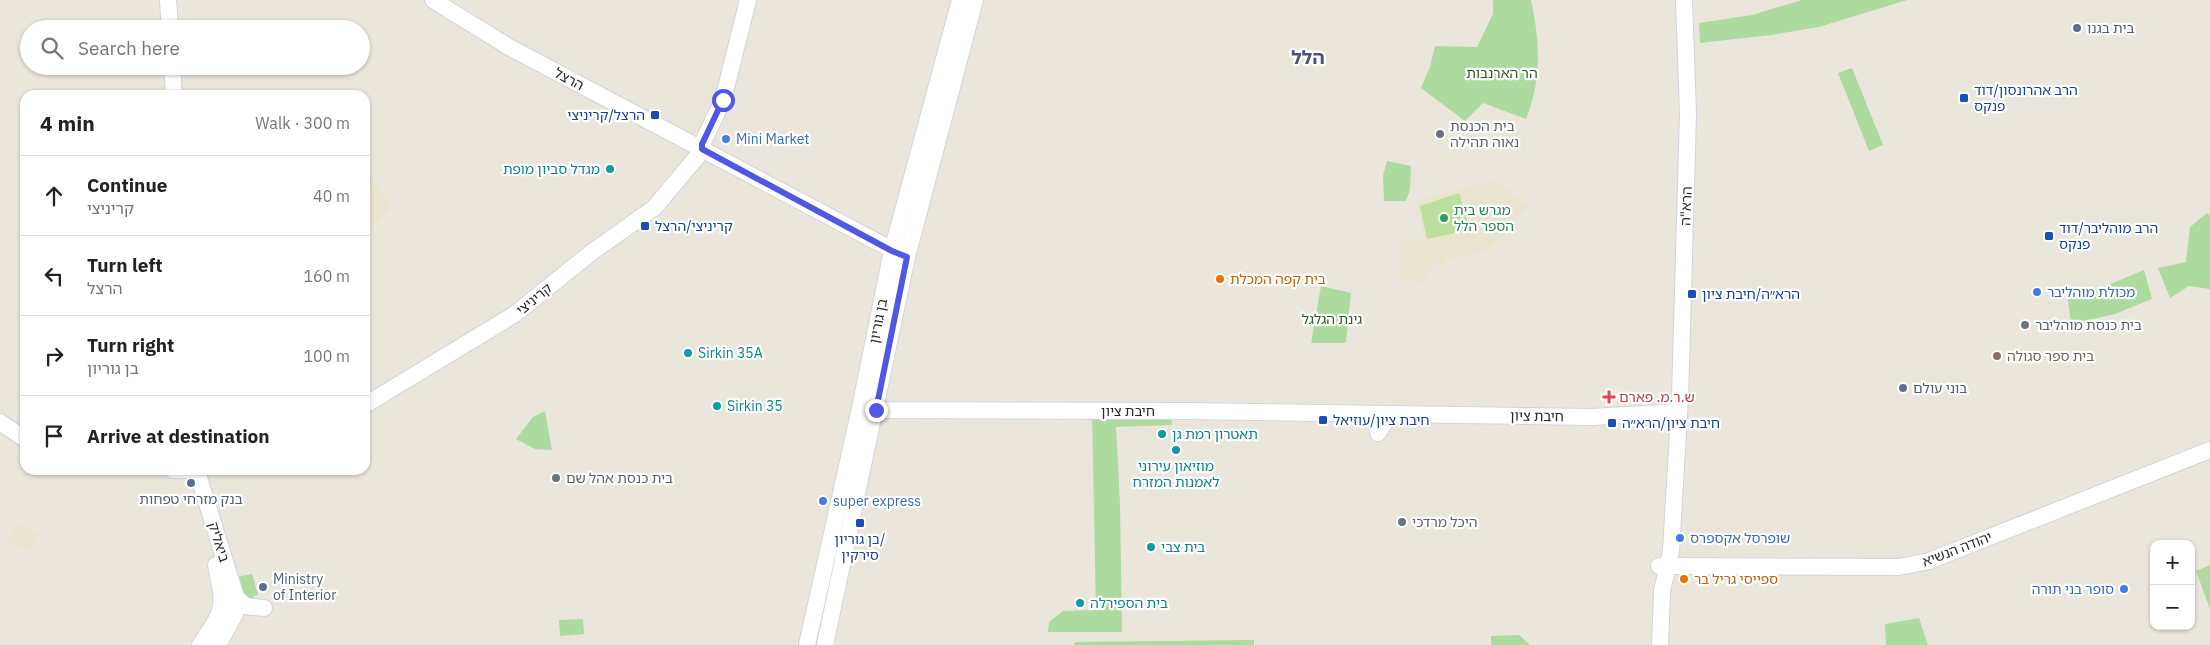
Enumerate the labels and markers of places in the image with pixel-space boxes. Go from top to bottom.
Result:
place label: בית בגנו [2087,19,2135,37]
marker: בית בגנו [2071,22,2083,34]
place label: הרב אהרונסון/דוד פנקס [1974,81,2078,115]
marker: הרב אהרונסון/דוד פנקס [1958,92,1970,104]
place label: הרצל/קריניצי [567,106,645,124]
marker: הרצל/קריניצי [649,109,661,121]
place label: בית הכנסת נאוה תהילה [1450,117,1519,151]
marker: בית הכנסת נאוה תהילה [1434,128,1446,140]
place label: Mini Market [736,130,809,148]
marker: Mini Market [720,133,732,145]
place label: מגדל סביון מופת [503,160,600,178]
marker: מגדל סביון מופת [604,163,616,175]
place label: מגרש בית הספר הלל [1454,201,1514,235]
marker: מגרש בית הספר הלל [1438,212,1450,224]
place label: קריניצי/הרצל [655,217,733,235]
place label: הרב מוהליבר/דוד פנקס [2059,219,2158,253]
marker: קריניצי/הרצל [639,220,651,232]
marker: הרב מוהליבר/דוד פנקס [2043,230,2055,242]
place label: בית קפה המכלת [1230,270,1326,288]
marker: בית קפה המכלת [1214,273,1226,285]
place label: מכולת מוהליבר [2047,283,2135,301]
place label: הרא״ה/חיבת ציון [1702,285,1800,303]
marker: מכולת מוהליבר [2031,286,2043,298]
marker: הרא״ה/חיבת ציון [1686,288,1698,300]
place label: בית כנסת מוהליבר [2035,316,2142,334]
marker: בית כנסת מוהליבר [2019,319,2031,331]
place label: Sirkin 35A [698,344,763,362]
marker: Sirkin 35A [682,347,694,359]
place label: בית ספר סגולה [2007,347,2094,365]
marker: בית ספר סגולה [1991,350,2003,362]
place label: בוני עולם [1913,379,1967,397]
marker: בוני עולם [1897,382,1909,394]
place label: ש.ר.מ. פארם [1619,388,1695,406]
marker: ש.ר.מ. פארם [1603,391,1615,403]
place label: Sirkin 35 [727,397,783,415]
marker: Sirkin 35 [711,400,723,412]
place label: חיבת ציון/עוזיאל [1333,411,1430,429]
marker: חיבת ציון/עוזיאל [1317,414,1329,426]
place label: חיבת ציון/הרא״ה [1622,414,1720,432]
marker: חיבת ציון/הרא״ה [1606,417,1618,429]
place label: תאטרון רמת גן [1172,425,1258,443]
marker: תאטרון רמת גן [1156,428,1168,440]
marker: מוזיאון עירוני לאמנות המזרח [1170,444,1182,456]
place label: מוזיאון עירוני לאמנות המזרח [1132,457,1220,491]
place label: בית כנסת אהל שם [566,469,673,487]
marker: בית כנסת אהל שם [550,472,562,484]
marker: בנק מזרחי טפחות [185,477,197,489]
place label: בנק מזרחי טפחות [139,490,243,508]
place label: super express [833,492,921,510]
marker: super express [817,495,829,507]
place label: היכל מרדכי [1412,513,1478,531]
marker: היכל מרדכי [1396,516,1408,528]
marker: בן גוריון/ סירקין [854,517,866,529]
place label: שופרסל אקספרס [1690,529,1790,547]
place label: בן גוריון/ סירקין [835,530,885,564]
marker: שופרסל אקספרס [1674,532,1686,544]
place label: בית צבי [1161,538,1205,556]
marker: בית צבי [1145,541,1157,553]
place label: Ministry of Interior [273,570,336,604]
place label: ספייסי גריל בר [1694,570,1778,588]
marker: ספייסי גריל בר [1678,573,1690,585]
place label: סופר בני תורה [2032,580,2114,598]
marker: Ministry of Interior [257,581,269,593]
marker: סופר בני תורה [2118,583,2130,595]
place label: בית הספירלה [1090,594,1168,612]
marker: בית הספירלה [1074,597,1086,609]

